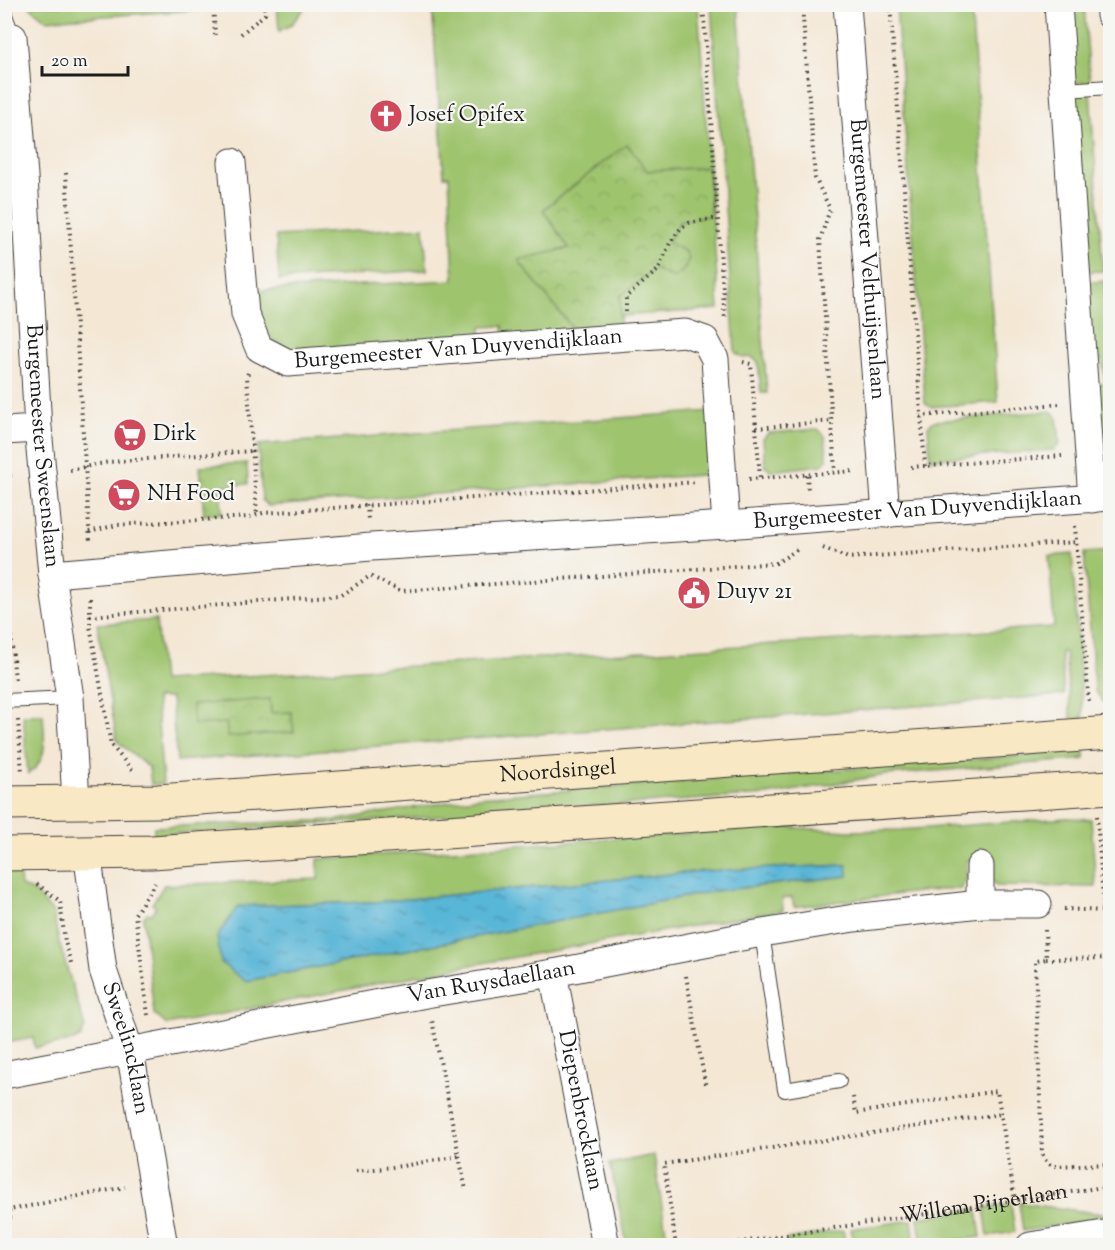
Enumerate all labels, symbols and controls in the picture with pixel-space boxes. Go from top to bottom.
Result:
scale bar [42,39,128,77]
text: 20 m [51,49,88,75]
church icon: Josef Opifex [368,98,404,134]
place label: Josef Opifex [408,100,525,132]
street label: Burgemeester Velthuijsenlaan [840,117,893,401]
street label: Burgemeester Van Duyvendijklaan [293,321,624,378]
street label: Burgemeester Sweenslaan [16,323,67,569]
supermarket icon: Dirk [112,417,148,453]
place label: Dirk [153,419,197,451]
supermarket icon: NH Food [106,477,142,513]
place label: NH Food [147,479,235,511]
street label: Burgemeester Van Duyvendijklaan [752,483,1083,539]
public building icon: Duyv 21 [676,575,712,611]
place label: Duyv 21 [717,577,793,609]
street label: Noordsingel [499,752,617,793]
street label: Van Ruysdaellaan [405,953,578,1013]
street label: Sweelincklaan [92,978,157,1117]
street label: Diepenbrocklaan [548,1028,611,1193]
street label: Willem Pijperlaan [898,1177,1070,1234]

